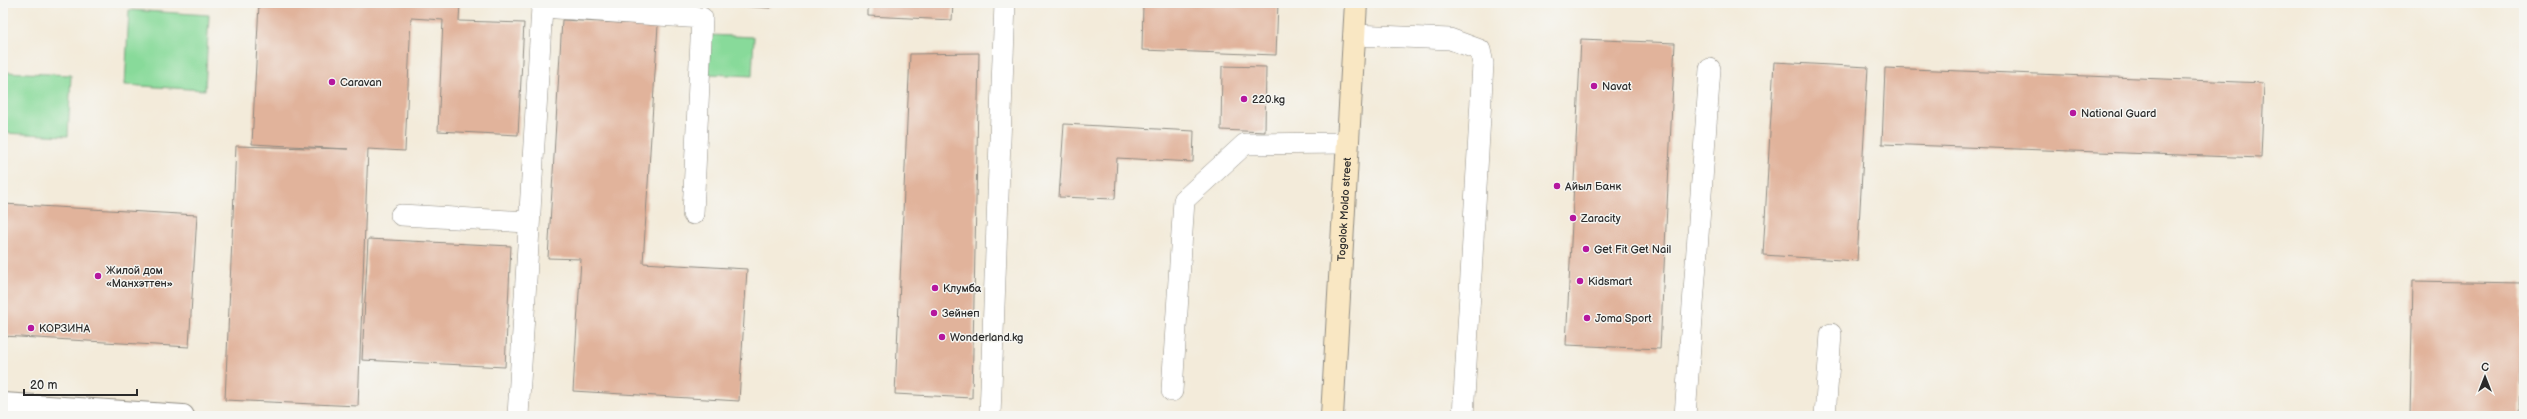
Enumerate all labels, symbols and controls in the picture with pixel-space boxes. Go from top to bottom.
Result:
place label: Caravan [340,76,382,89]
marker: Caravan [327,77,337,87]
place label: Navat [1602,80,1632,93]
marker: Navat [1589,81,1599,91]
place label: 220.kg [1252,93,1285,106]
marker: 220.kg [1239,94,1249,104]
place label: National Guard [2081,107,2156,120]
marker: National Guard [2068,108,2078,118]
street label: Togolok Moldo street [1335,156,1354,262]
place label: Айыл Банк [1564,180,1621,193]
marker: Айыл Банк [1552,181,1562,191]
place label: Zaracity [1580,212,1621,225]
marker: Zaracity [1568,213,1578,223]
place label: Get Fit Get Nail [1594,243,1671,256]
marker: Get Fit Get Nail [1581,244,1591,254]
place label: Жилой дом «Манхэттен» [106,264,173,290]
marker: Жилой дом «Манхэттен» [93,271,103,281]
place label: Kidsmart [1588,275,1633,288]
marker: Kidsmart [1575,276,1585,286]
place label: Клумба [943,282,982,295]
marker: Клумба [930,283,940,293]
place label: Зейнеп [942,307,980,320]
marker: Зейнеп [929,308,939,318]
place label: Joma Sport [1595,312,1652,325]
marker: Joma Sport [1582,313,1592,323]
place label: КОРЗИНА [39,322,91,335]
marker: КОРЗИНА [26,323,36,333]
place label: Wonderland.kg [950,331,1023,344]
marker: Wonderland.kg [937,332,947,342]
north arrow [2465,357,2505,397]
text: С [2481,361,2489,374]
scale bar [24,371,137,397]
text: 20 m [30,378,57,393]

